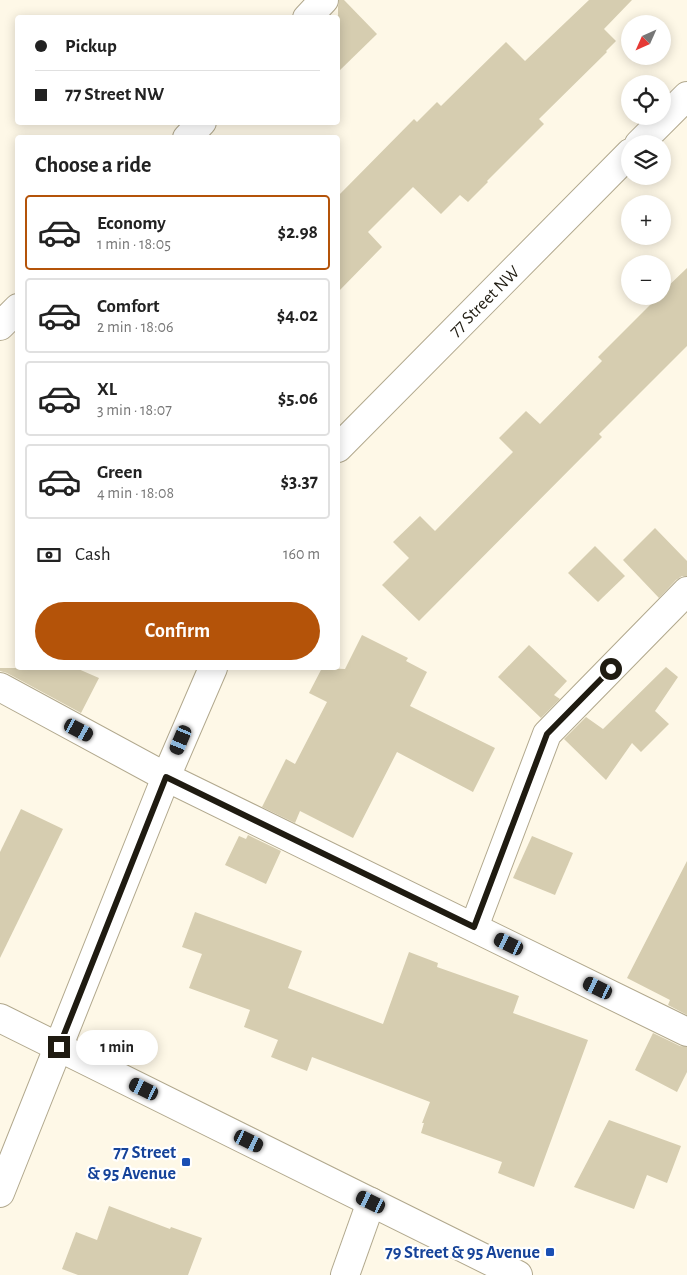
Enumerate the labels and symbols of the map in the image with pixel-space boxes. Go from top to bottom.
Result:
north arrow [621,15,671,65]
street label: 77 Street NW [446,263,523,340]
route start [600,658,622,680]
car [62,716,95,744]
car [168,723,193,757]
car [492,931,525,957]
car [581,975,614,1001]
callout: 1 min [76,1030,159,1064]
route end [48,1036,70,1058]
car [127,1076,160,1102]
car [232,1128,265,1154]
place label: 77 Street & 95 Avenue [87,1144,176,1183]
marker: 77 Street & 95 Avenue [180,1156,192,1168]
car [354,1189,387,1215]
place label: 79 Street & 95 Avenue [385,1244,540,1262]
marker: 79 Street & 95 Avenue [544,1246,556,1258]

